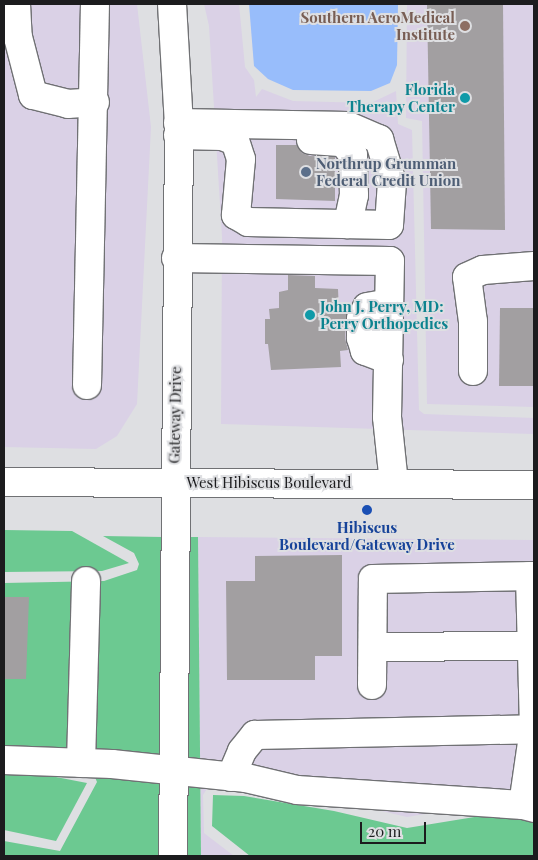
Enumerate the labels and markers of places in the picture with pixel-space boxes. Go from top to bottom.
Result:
place label: Southern AeroMedical Institute [300,8,455,43]
marker: Southern AeroMedical Institute [459,20,471,32]
place label: Florida Therapy Center [347,80,455,115]
marker: Florida Therapy Center [459,92,471,104]
place label: Northrup Grumman Federal Credit Union [316,154,461,189]
marker: Northrup Grumman Federal Credit Union [300,166,312,178]
place label: John J. Perry, MD: Perry Orthopedics [320,297,449,332]
marker: John J. Perry, MD: Perry Orthopedics [304,309,316,321]
marker: Hibiscus Boulevard/Gateway Drive [361,504,373,516]
place label: Hibiscus Boulevard/Gateway Drive [279,518,455,553]

